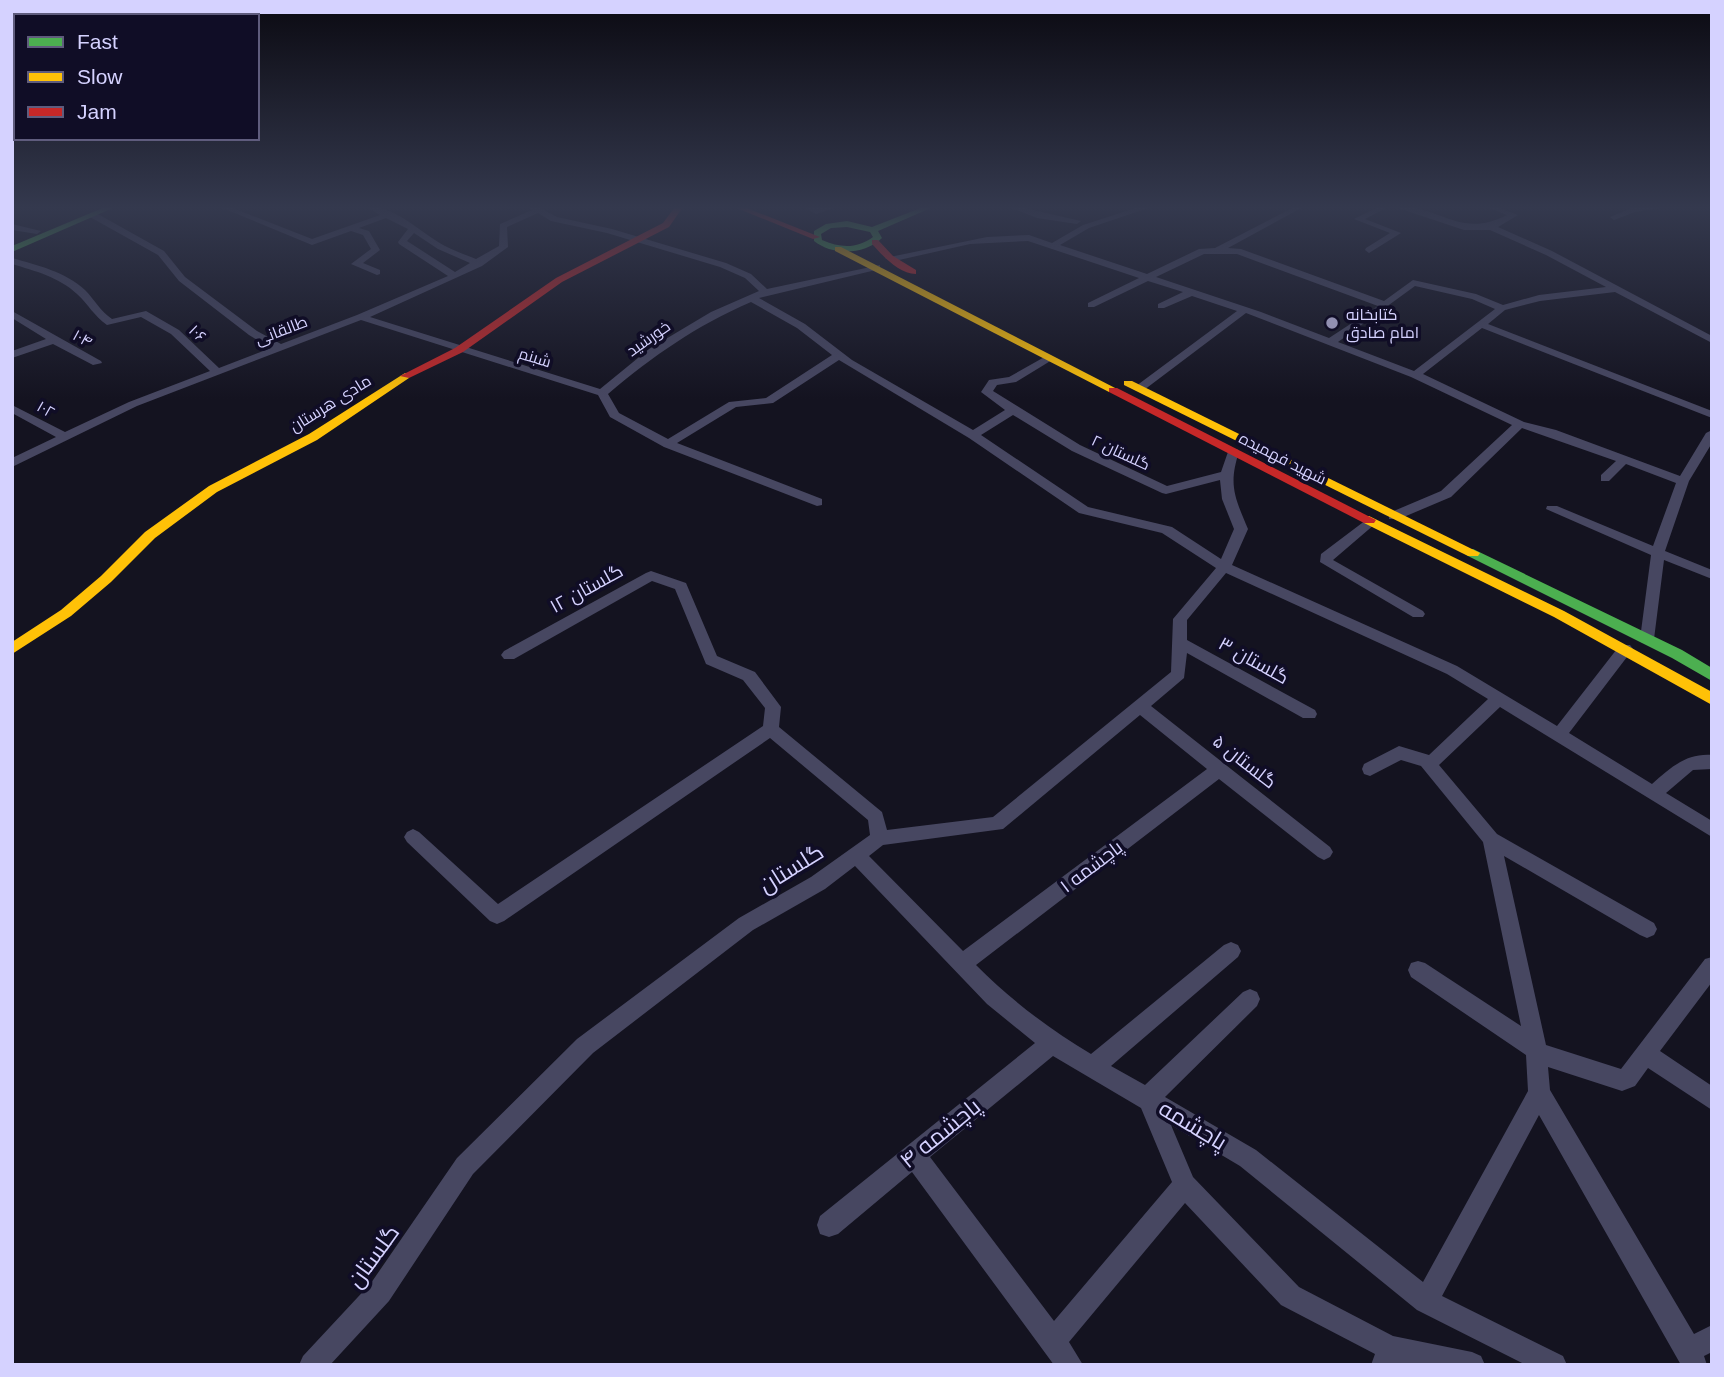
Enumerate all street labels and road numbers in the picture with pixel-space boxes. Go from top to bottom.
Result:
street label: طالقانی [253,313,310,350]
street label: خورشید [623,317,674,360]
street label: ۱۰۶ [186,321,210,345]
street label: ۱۰۴ [70,326,95,351]
street label: شبنم [516,344,553,373]
street label: مادی هرستان [287,372,375,437]
street label: ۱۰۲ [34,398,58,421]
street label: شهید فهمیده [1236,429,1329,489]
street label: گلستان ۲ [1088,432,1153,475]
street label: گلستان ۱۲ [546,560,627,618]
street label: گلستان ۳ [1215,633,1293,689]
street label: گلستان ۵ [1208,730,1281,793]
street label: پاچشمه ۱ [1056,836,1128,898]
street label: گلستان [754,838,829,899]
street label: پاچشمه ۴ [895,1093,987,1175]
street label: پاچشمه [1153,1095,1232,1157]
street label: گلستان [342,1220,405,1293]

